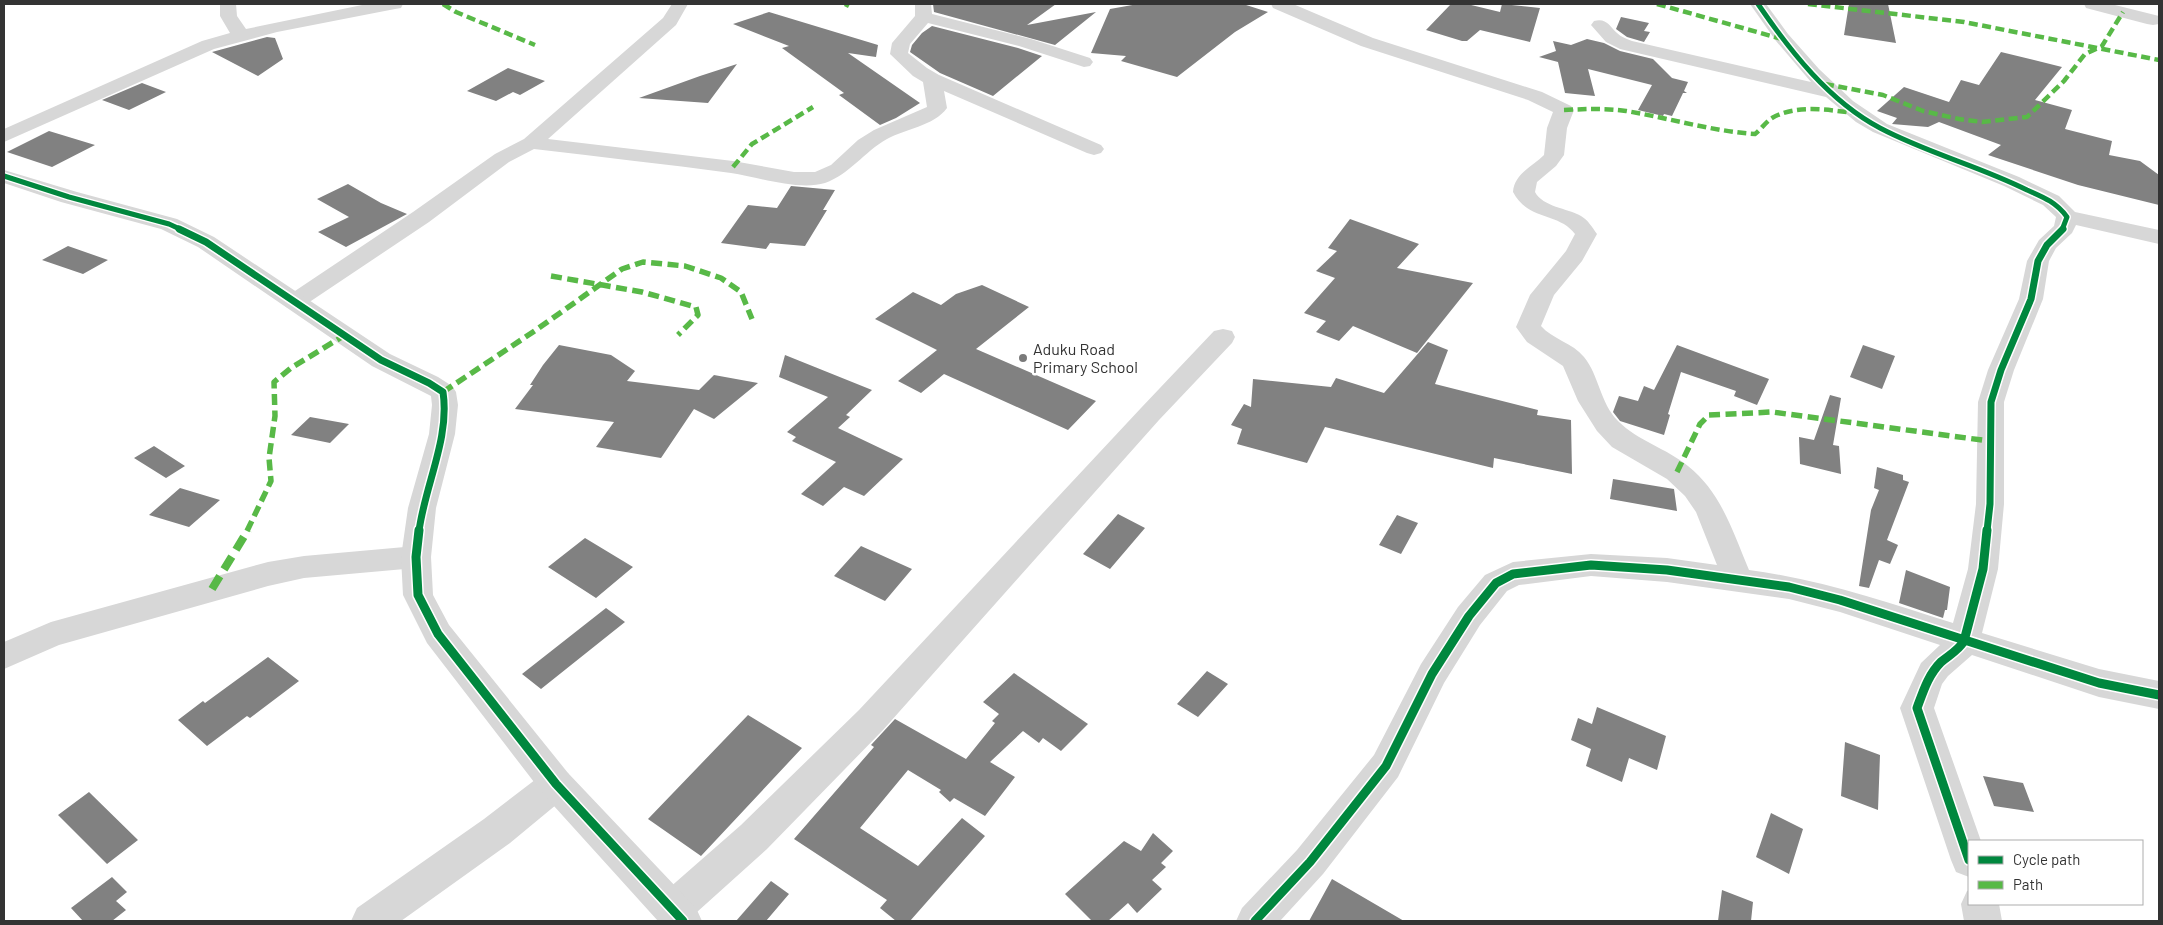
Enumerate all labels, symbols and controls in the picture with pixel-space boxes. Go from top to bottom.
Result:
place label: Aduku Road Primary School [1033,339,1138,376]
marker: Aduku Road Primary School [1017,352,1029,364]
legend [1968,840,2143,905]
text: Cycle path [2013,850,2080,868]
text: Path [2013,875,2043,893]

